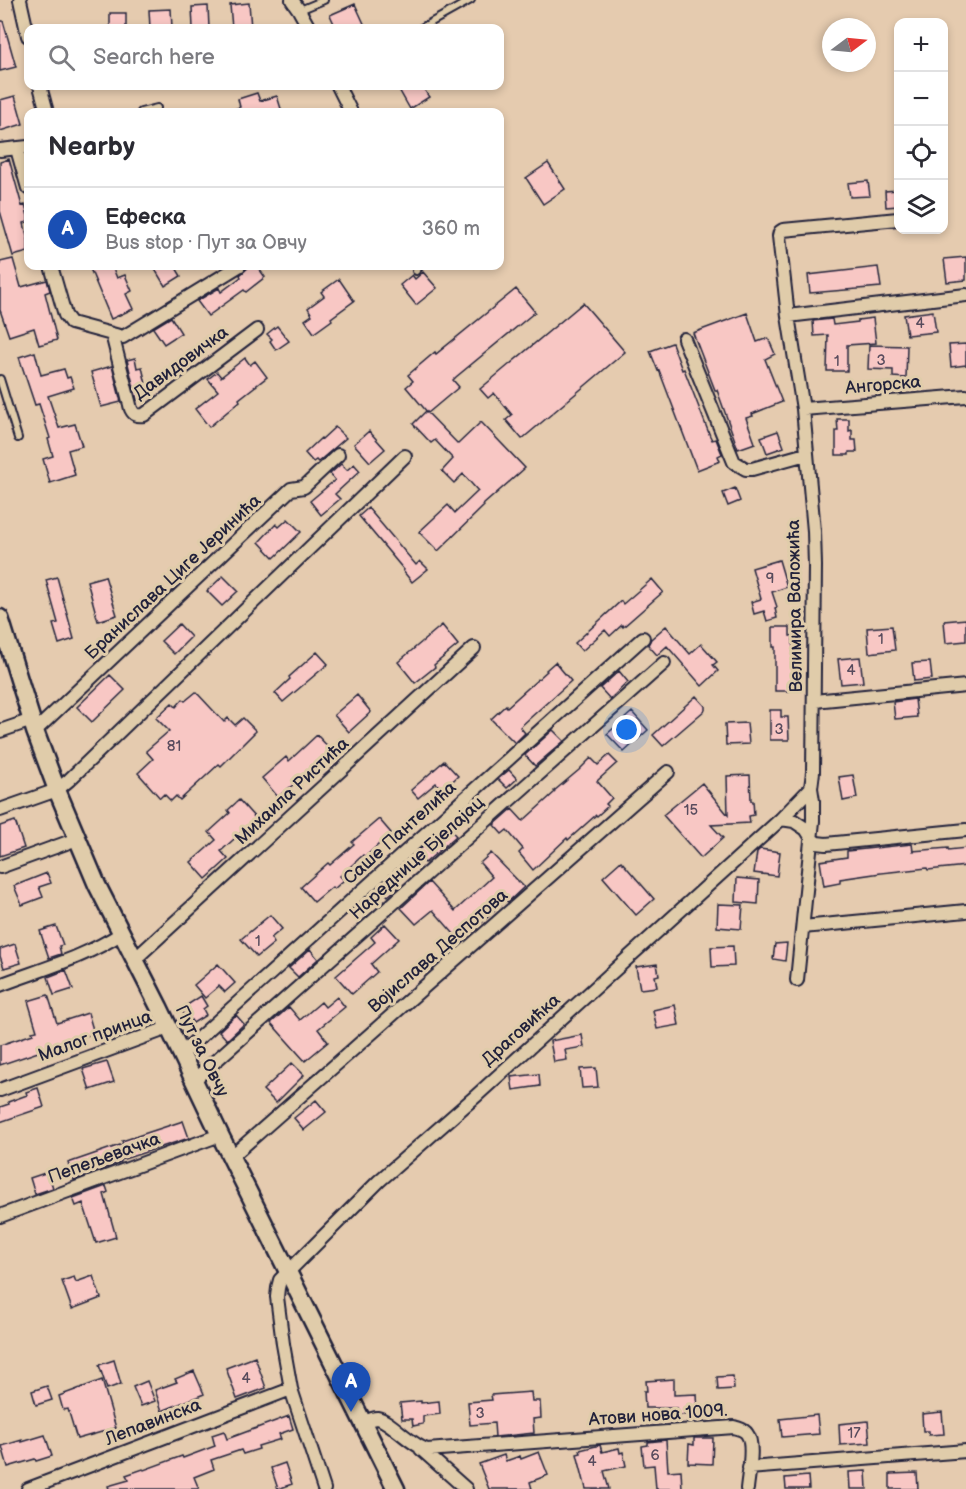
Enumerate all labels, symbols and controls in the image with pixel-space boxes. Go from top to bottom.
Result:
north arrow [822,18,876,72]
map controls [894,18,948,234]
button: + [894,18,948,72]
search box [24,24,504,90]
icon: search [45,41,78,74]
text: Search here [93,44,215,71]
button: − [894,72,948,126]
button: locate [894,126,948,180]
text: Nearby [48,132,135,163]
button: layers [894,180,948,234]
text: Ефеска [105,204,186,231]
text: A [61,217,74,241]
text: 360 m [422,217,480,241]
text: Bus stop · Пут за Овчу [105,231,307,255]
house number: 4 [915,314,925,333]
street label: Давидовичка [130,321,233,404]
house number: 3 [876,351,886,370]
house number: 1 [834,352,840,371]
street label: Ангорска [843,371,922,399]
street label: Бранислава Циге Јеринића [81,490,265,664]
street label: Велимира Валожића [783,519,807,693]
house number: 9 [766,569,774,588]
house number: 1 [878,630,884,649]
house number: 4 [846,661,856,680]
your location [612,715,641,744]
house number: 3 [774,720,784,739]
street label: Михаила Ристића [231,733,353,849]
house number: 81 [167,737,181,756]
street label: Саше Пантелића [339,777,461,889]
street label: Нареднице Бјелајац [345,792,489,924]
house number: 15 [684,801,698,820]
street label: Војислава Деспотова [364,884,512,1017]
house number: 1 [255,932,261,951]
street label: Драговићка [478,989,565,1071]
street label: Пут за Овчу [171,1002,233,1101]
street label: Малог принца [35,1006,155,1066]
street label: Пепељевачка [45,1128,163,1188]
pin: A [332,1362,370,1412]
house number: 4 [241,1369,251,1388]
street label: Лепавинска [101,1394,204,1450]
street label: Атови нова 1009. [587,1400,728,1430]
house number: 3 [475,1404,485,1423]
house number: 17 [847,1424,861,1443]
house number: 6 [650,1446,660,1465]
house number: 4 [587,1452,597,1471]

